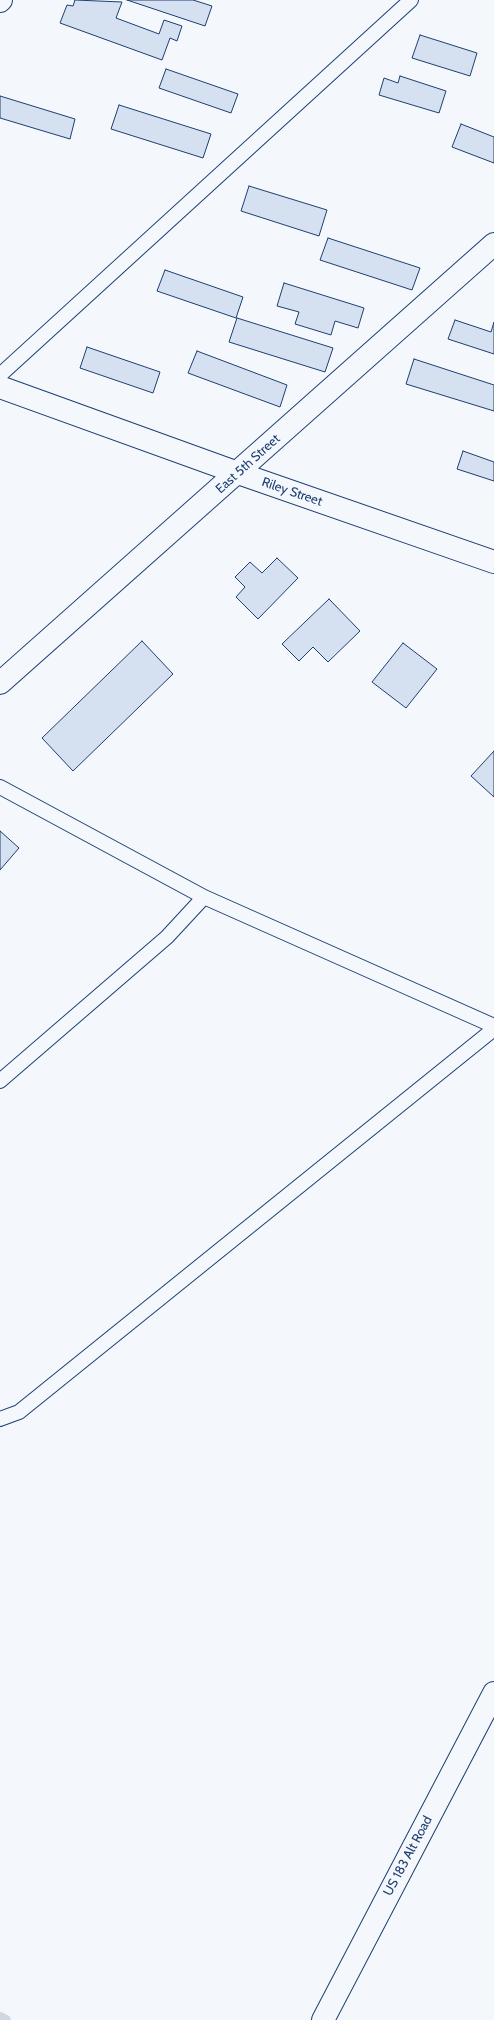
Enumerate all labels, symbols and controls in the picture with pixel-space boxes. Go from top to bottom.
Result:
street label: East 5th Street [213,431,283,497]
street label: Riley Street [260,474,324,510]
street label: US 183 Alt Road [380,1813,436,1899]

